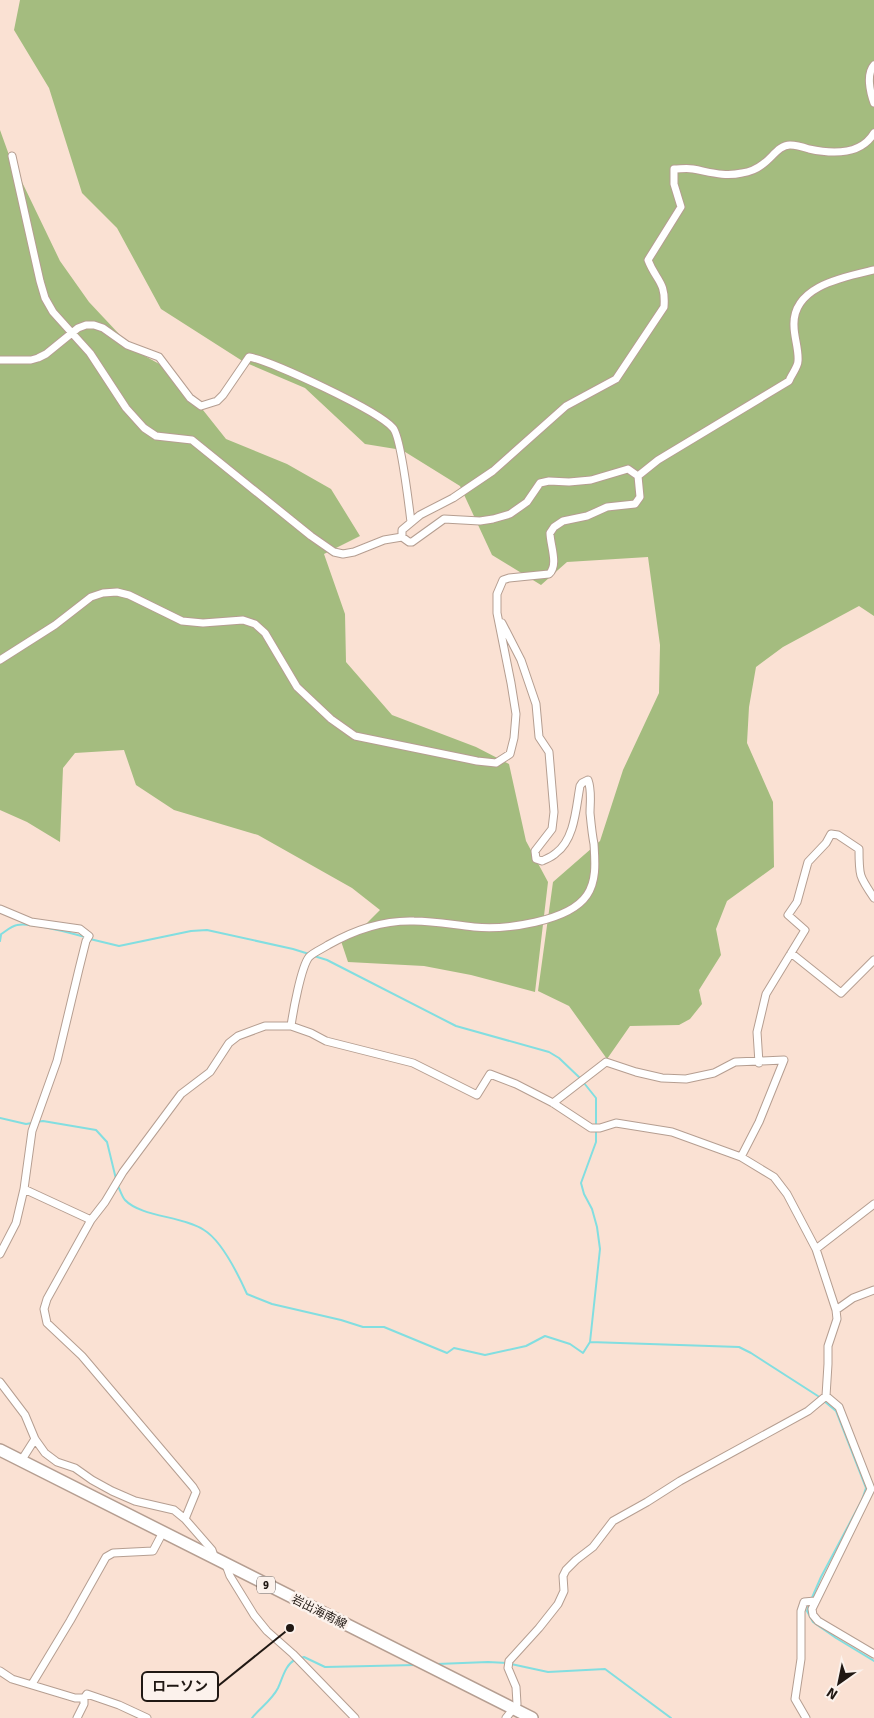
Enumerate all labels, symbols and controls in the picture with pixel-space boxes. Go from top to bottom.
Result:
road number: 9 [257,1576,275,1594]
street label: 岩出海南線 [289,1592,349,1632]
north arrow [814,1658,864,1708]
callout: ローソン [142,1672,218,1701]
text: ローソン [152,1678,208,1695]
text: N [823,1684,841,1703]

